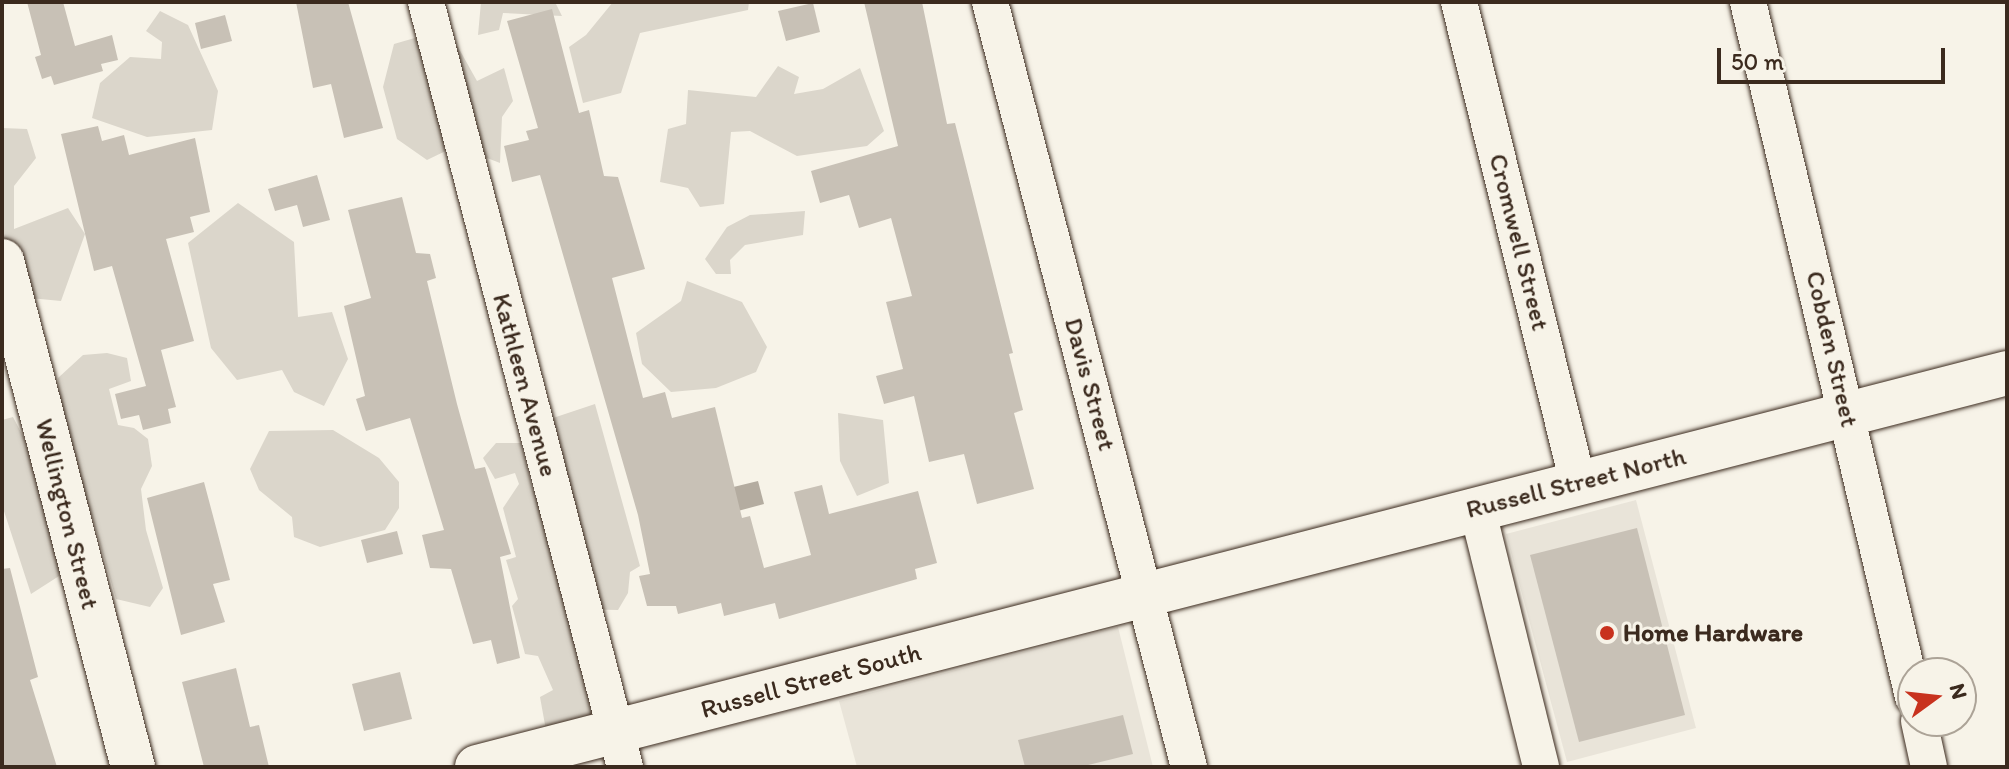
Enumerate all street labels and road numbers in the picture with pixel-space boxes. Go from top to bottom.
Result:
street label: Cromwell Street [1482,151,1556,333]
street label: Cobden Street [1799,268,1865,430]
street label: Kathleen Avenue [486,291,564,479]
street label: Davis Street [1057,315,1123,453]
street label: Wellington Street [28,415,106,613]
street label: Russell Street North [1463,441,1689,525]
street label: Russell Street South [698,637,924,725]

